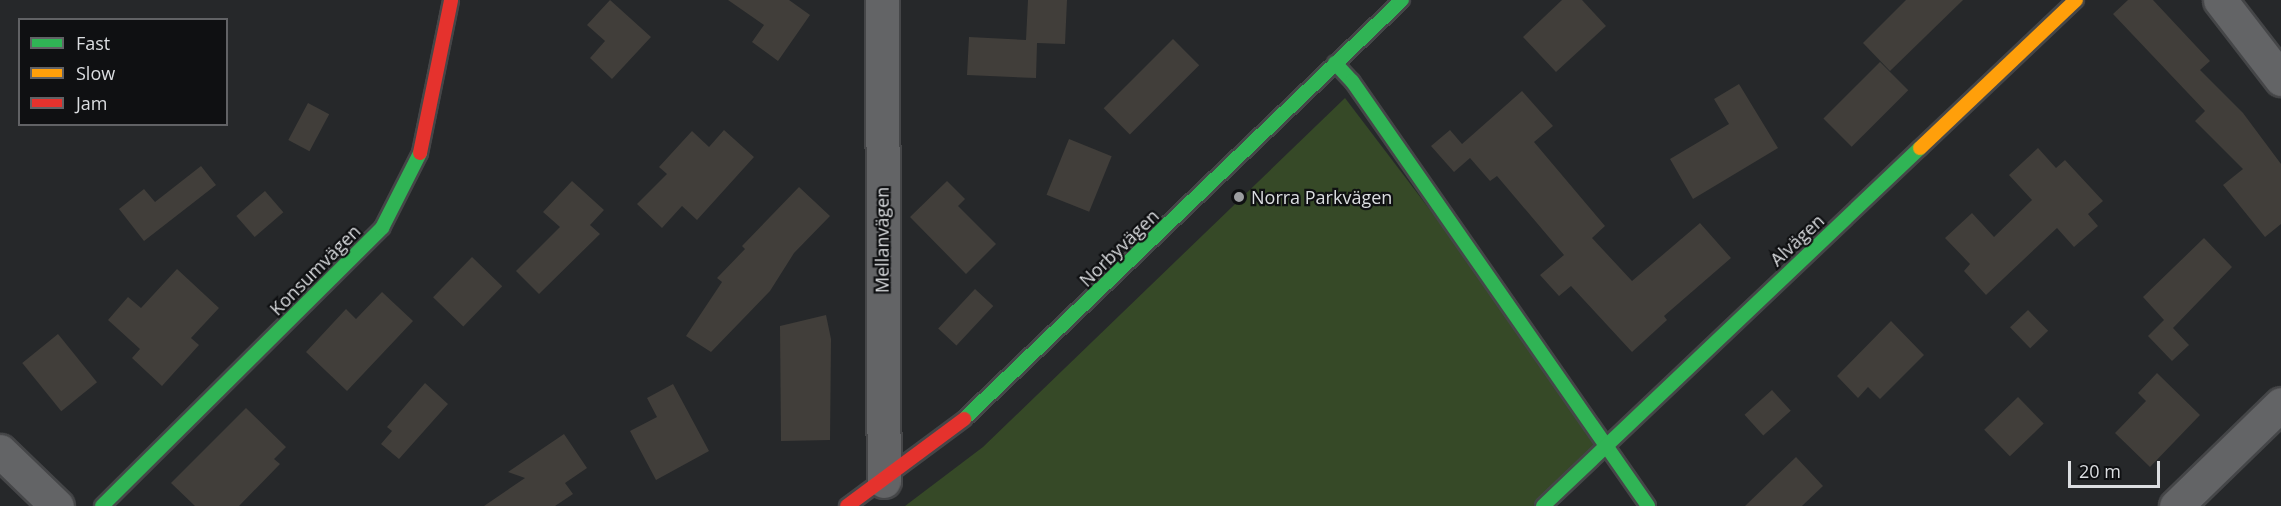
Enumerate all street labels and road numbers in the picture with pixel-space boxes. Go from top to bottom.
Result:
street label: Mellanvägen [871,187,893,293]
street label: Norbyvägen [1075,205,1163,291]
street label: Alvägen [1766,210,1828,270]
street label: Konsumvägen [265,220,365,320]

